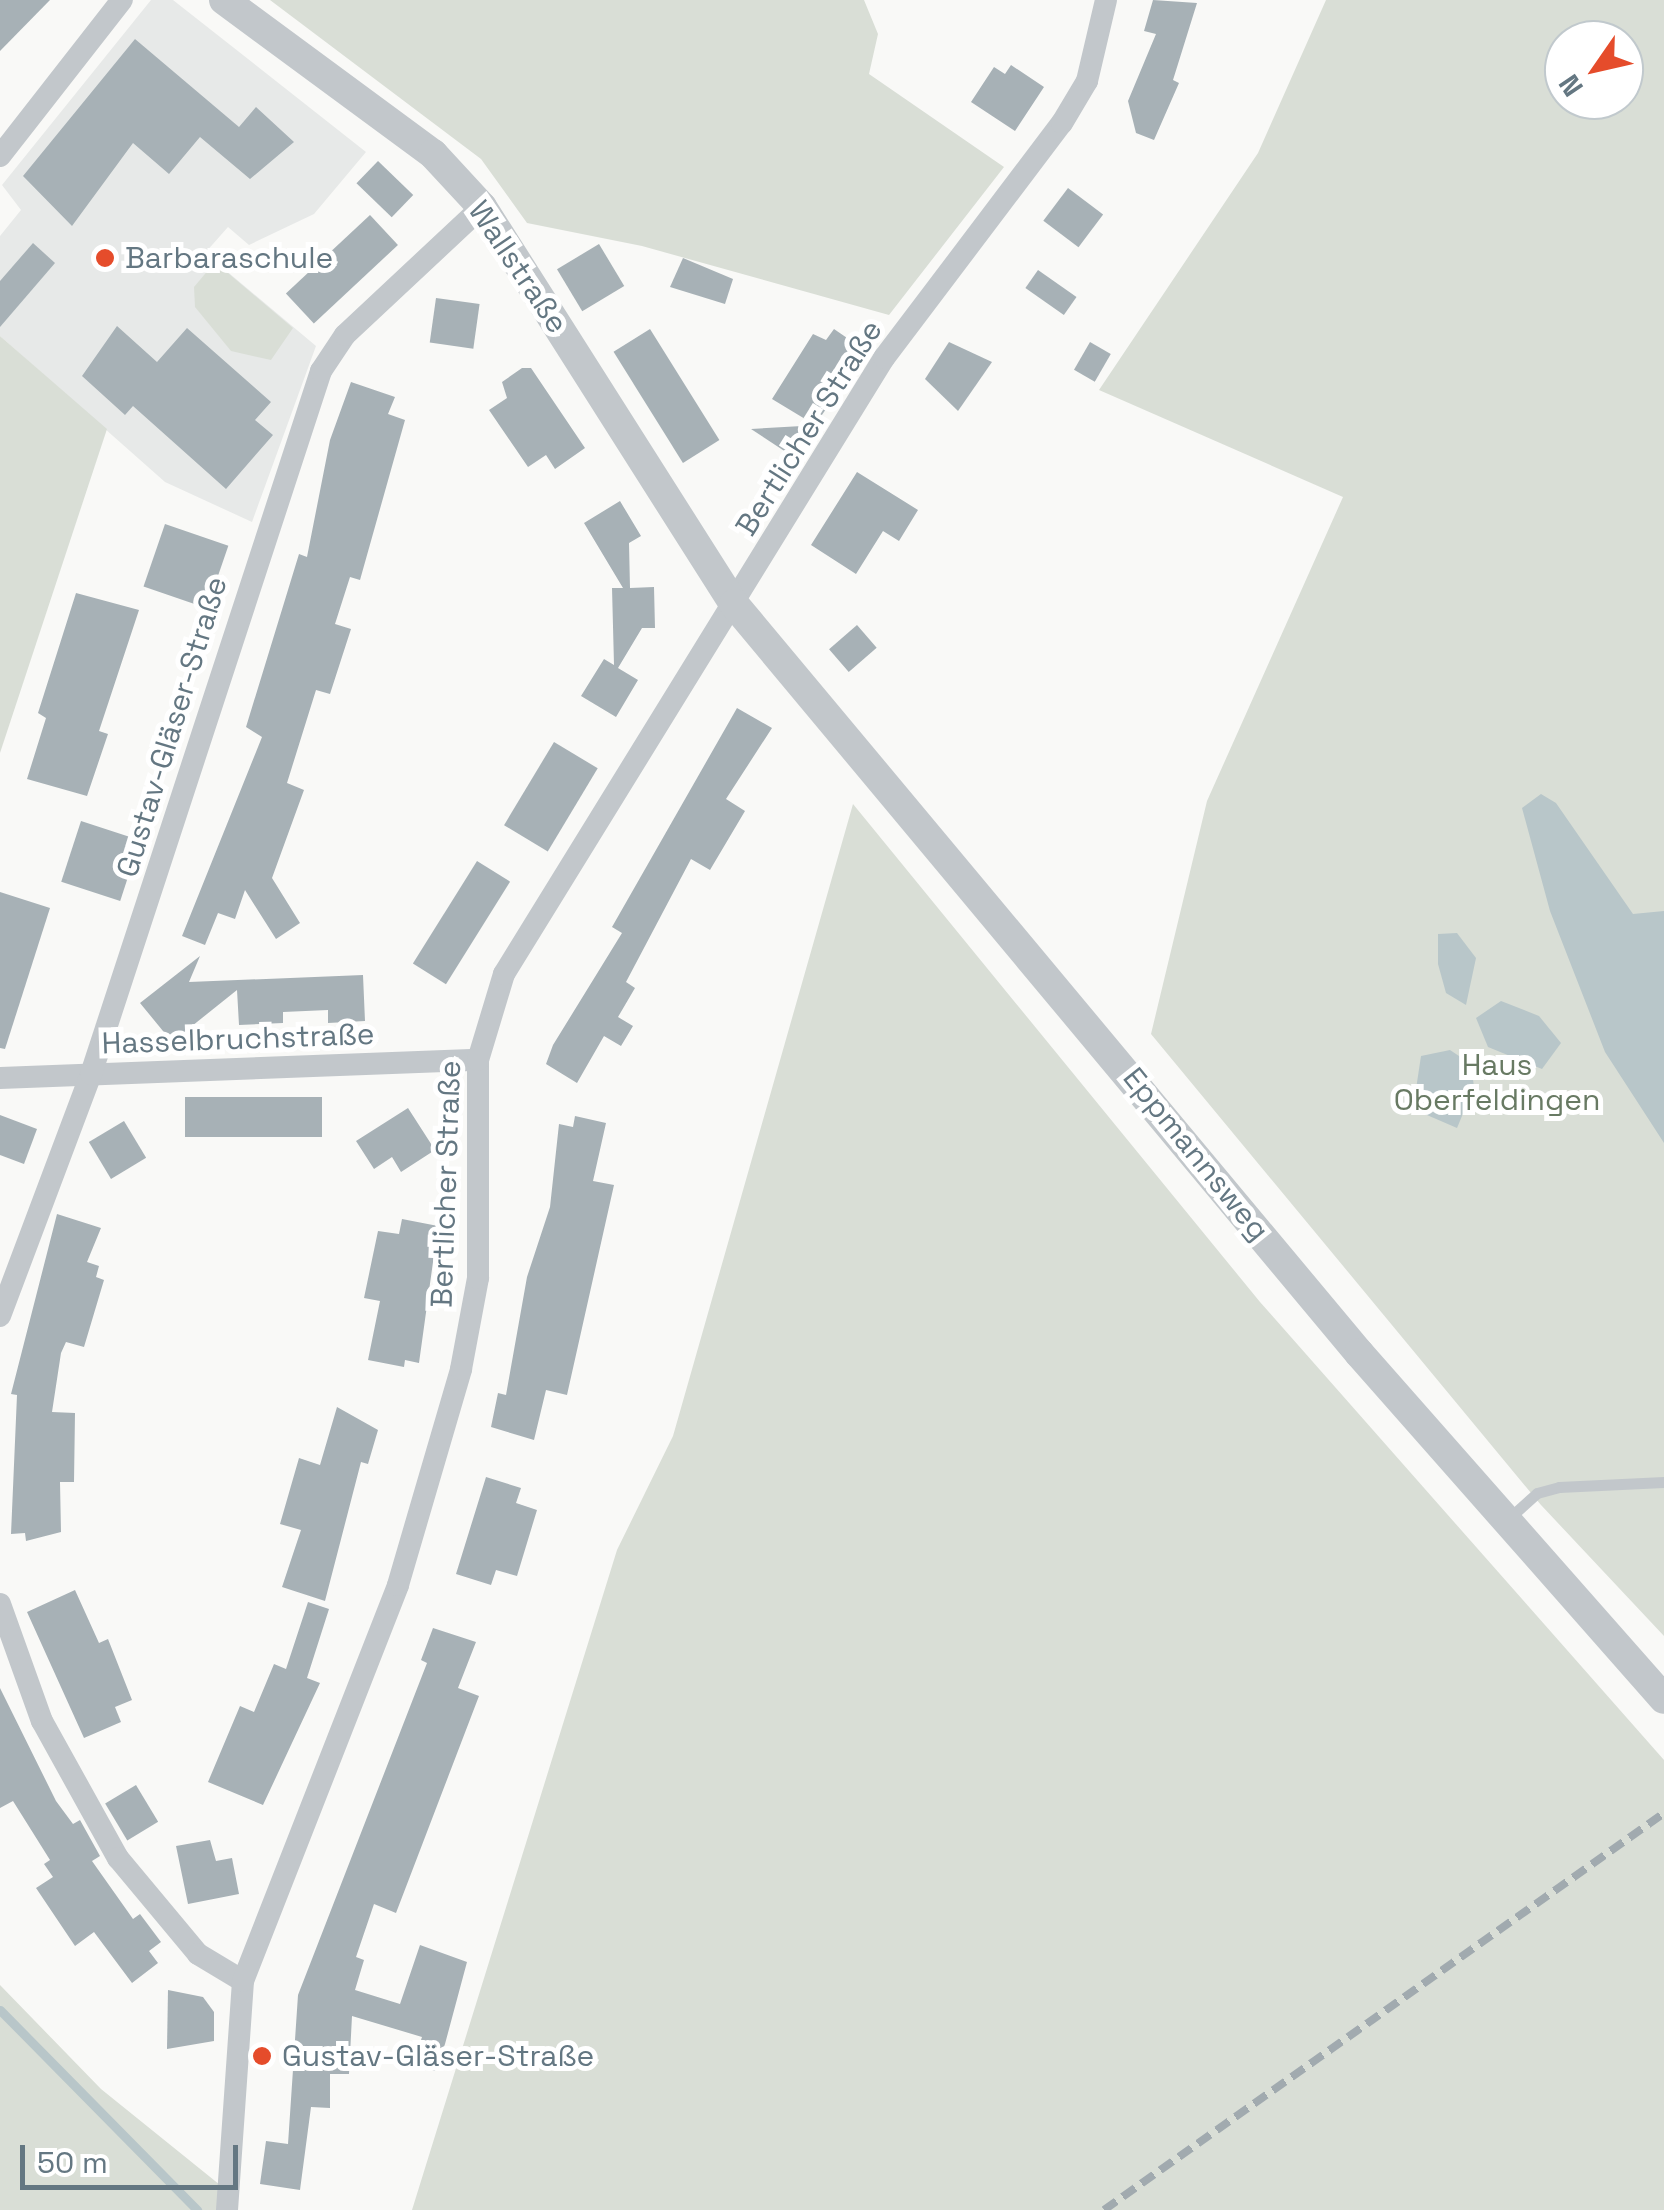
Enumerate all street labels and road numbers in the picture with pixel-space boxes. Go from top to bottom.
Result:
street label: Wallstraße [461,194,575,340]
street label: Bertlicher Straße [728,314,890,542]
street label: Gustav-Gläser-Straße [109,572,235,882]
street label: Hasselbruchstraße [101,1016,375,1062]
street label: Bertlicher Straße [424,1060,468,1308]
street label: Eppmannsweg [1115,1060,1277,1248]

